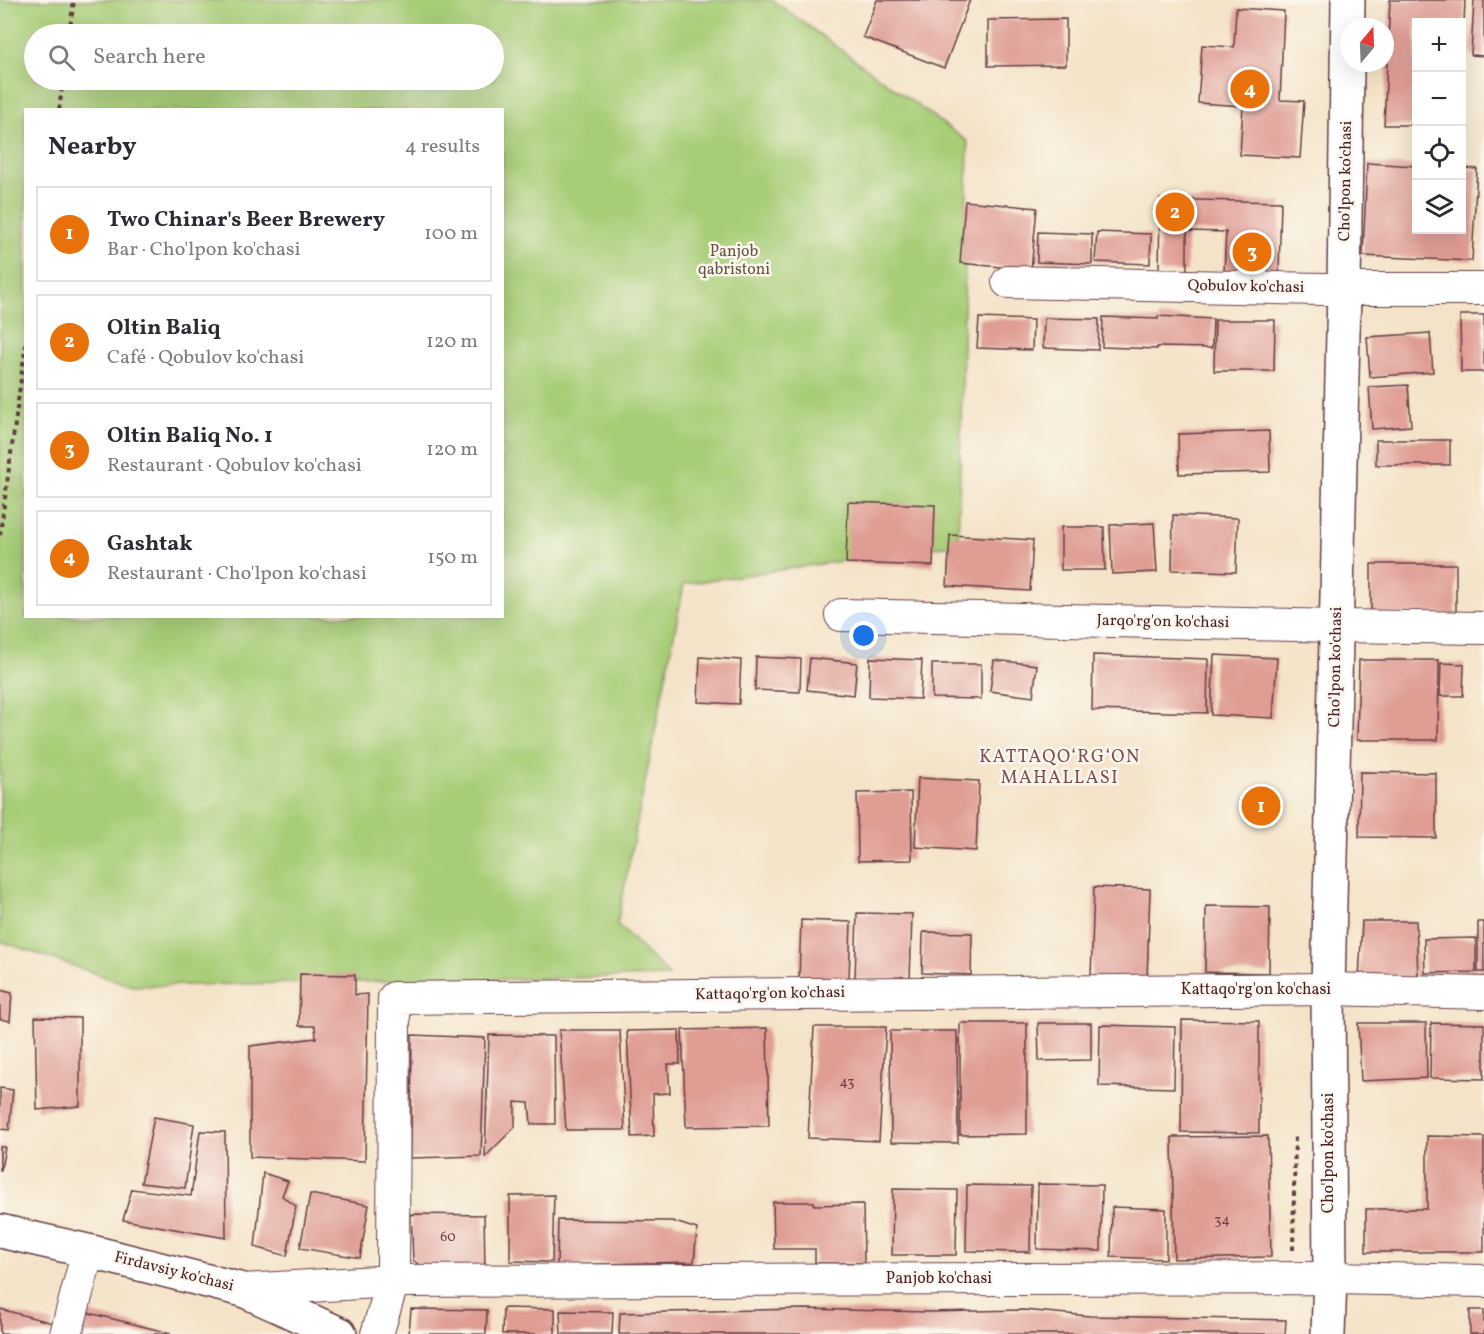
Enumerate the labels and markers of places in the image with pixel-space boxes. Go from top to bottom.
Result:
pin: 4 [1230,66,1270,112]
pin: 2 [1156,190,1194,234]
pin: 3 [1232,230,1272,274]
pin: 1 [1242,784,1280,828]

